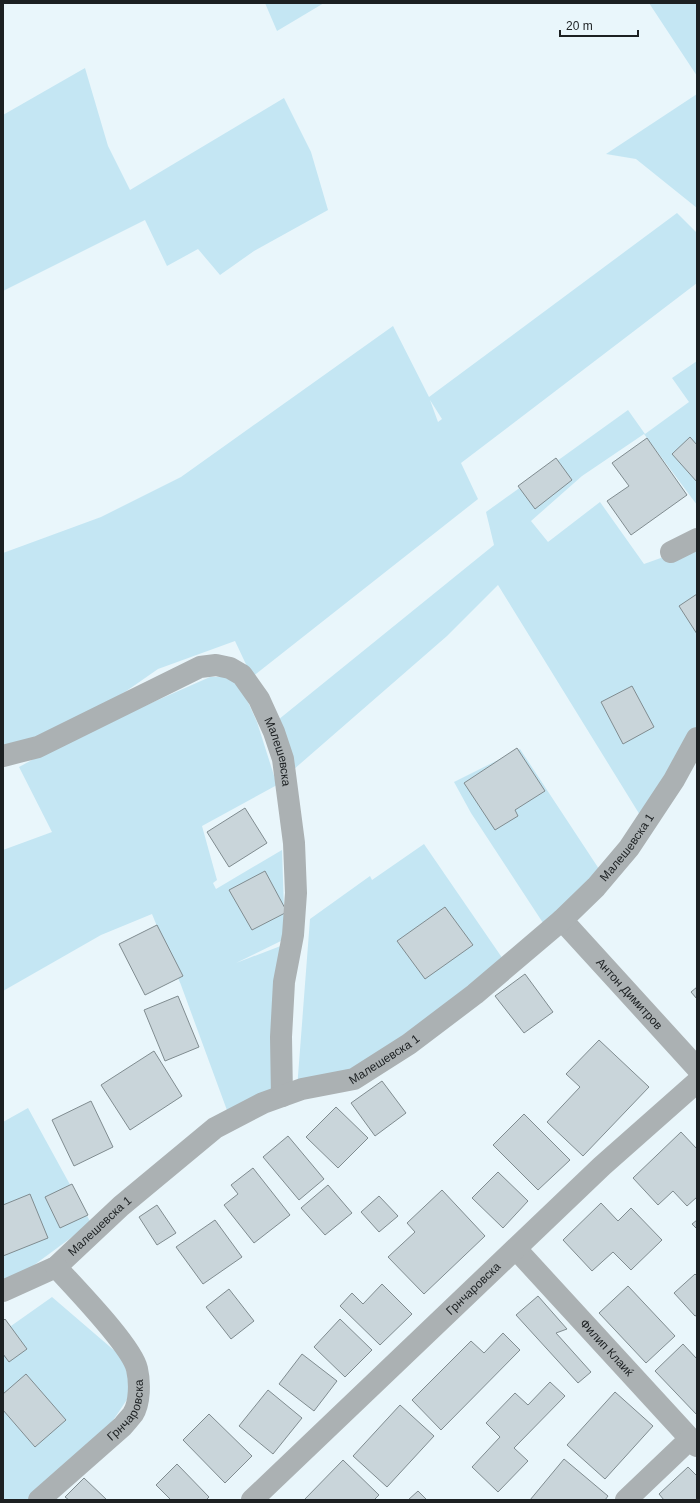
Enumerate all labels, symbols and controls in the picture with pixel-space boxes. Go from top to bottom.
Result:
scale bar [560,12,638,38]
text: 20 m [566,19,593,33]
street label: Малешевска [261,715,294,787]
street label: Малешевска 1 [597,811,657,884]
street label: Антон Димитров [593,955,665,1032]
street label: Малешевска 1 [346,1031,423,1087]
street label: Малешевска 1 [65,1193,134,1259]
street label: Грнчаровска [443,1259,504,1318]
street label: Филип Клаиќ [577,1316,637,1379]
street label: Грнчаровска [104,1379,146,1444]

